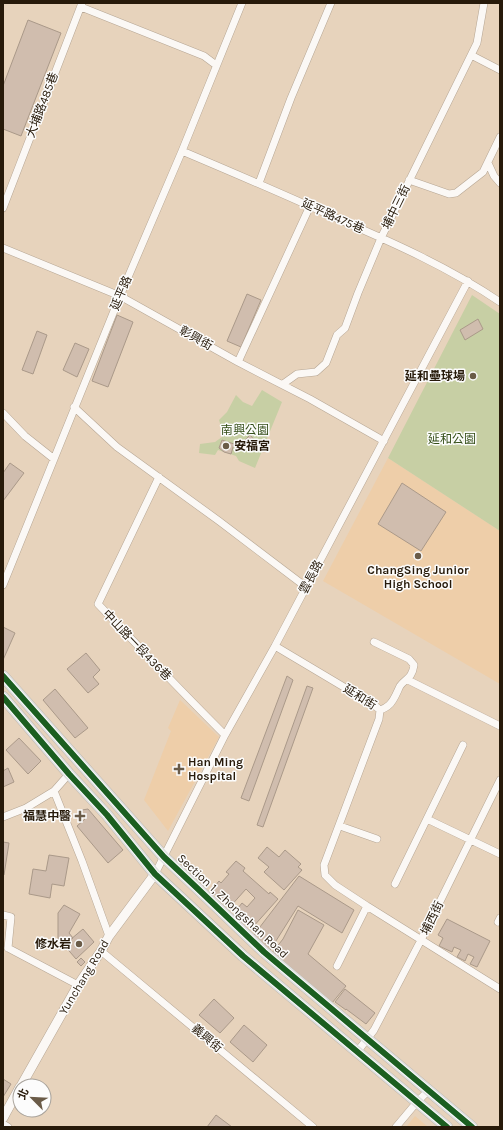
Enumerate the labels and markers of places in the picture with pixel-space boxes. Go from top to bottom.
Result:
place label: 延和壘球場 [405,369,465,383]
marker: 延和壘球場 [468,371,478,381]
place label: 安福宮 [234,439,270,453]
marker: 安福宮 [221,441,231,451]
marker: ChangSing Junior High School [413,551,423,561]
place label: ChangSing Junior High School [367,563,469,591]
place label: Han Ming Hospital [188,755,243,783]
marker: Han Ming Hospital [173,763,185,775]
place label: 福慧中醫 [23,809,71,823]
marker: 福慧中醫 [74,810,86,822]
place label: 修水岩 [35,937,71,951]
marker: 修水岩 [74,939,84,949]

